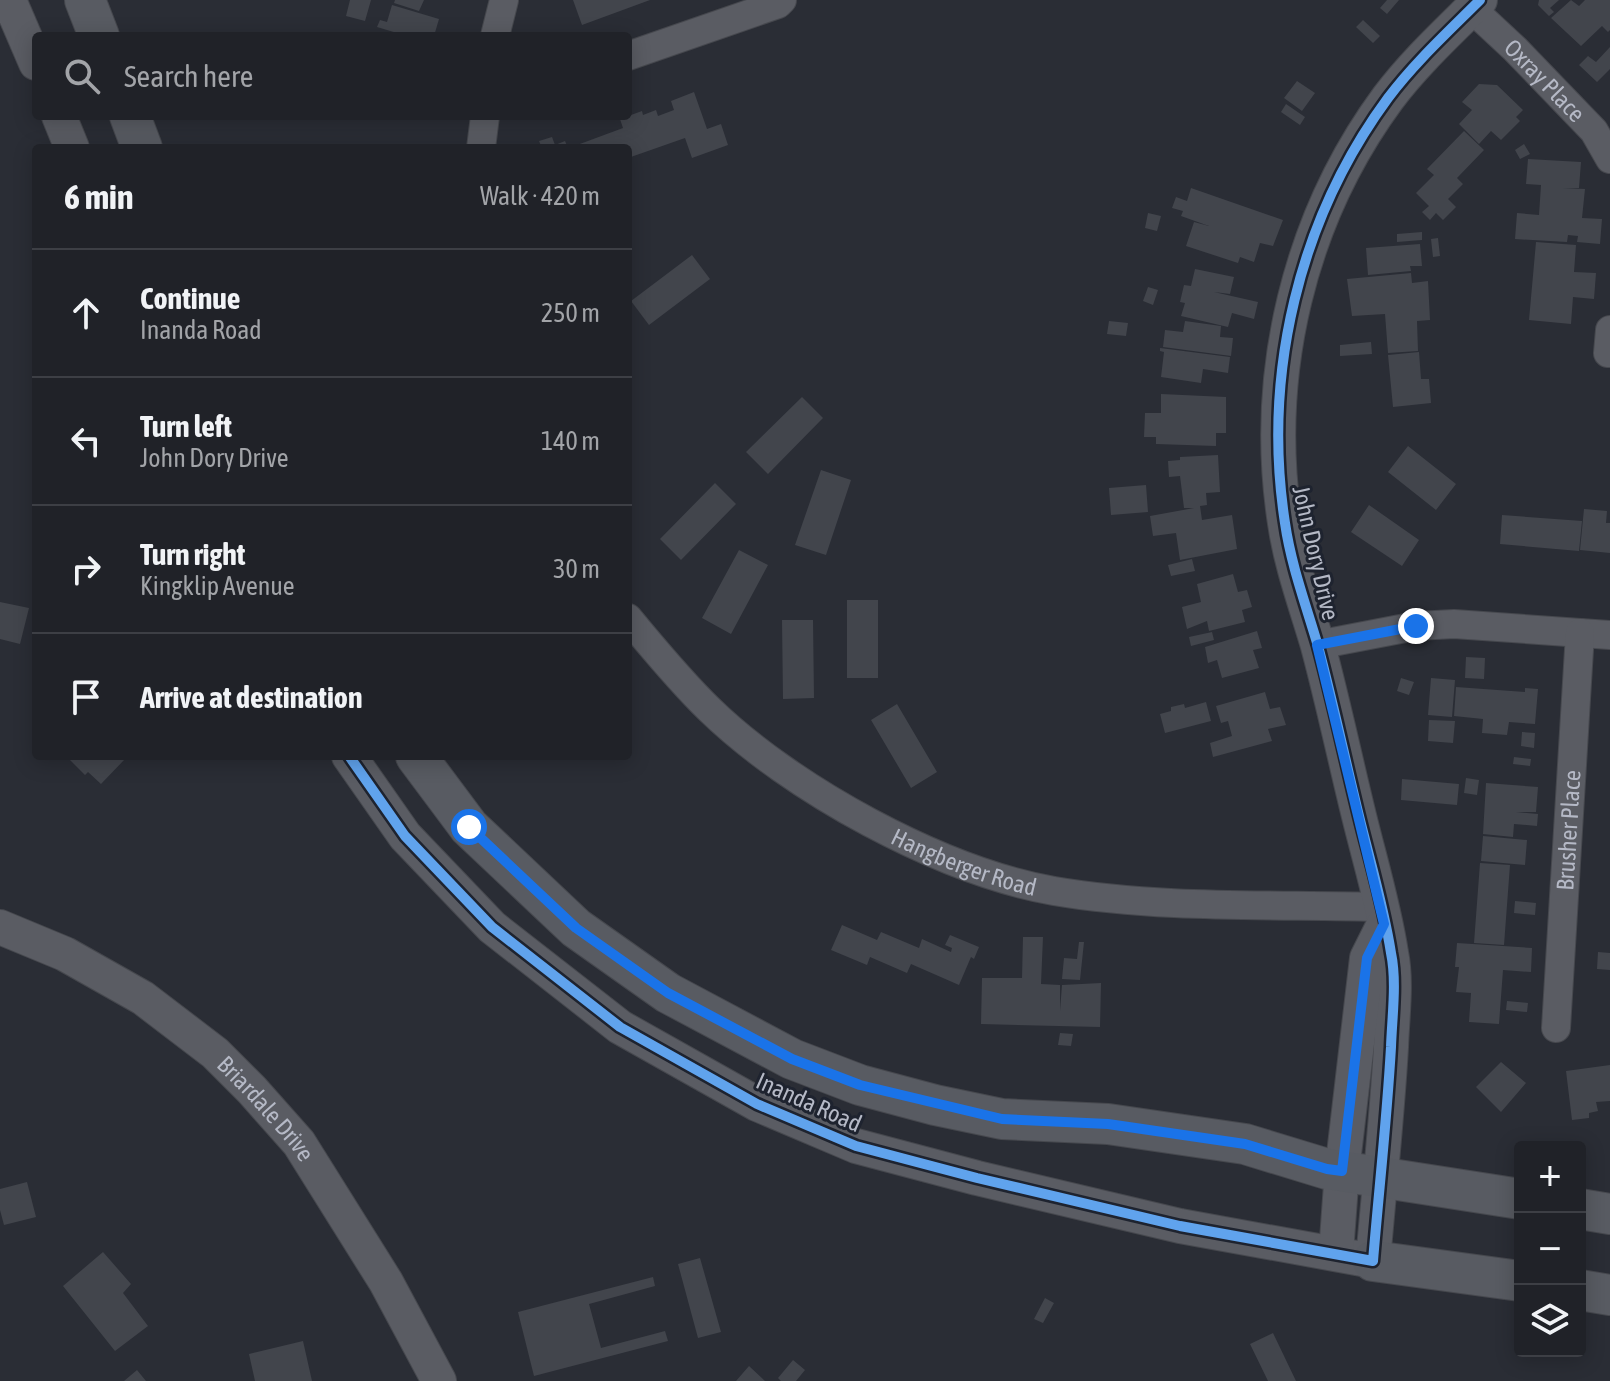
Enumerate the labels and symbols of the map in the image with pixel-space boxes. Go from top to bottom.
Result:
street label: Oxray Place [1499,33,1591,127]
street label: John Dory Drive [1287,483,1345,623]
route end [1398,608,1434,644]
street label: Brusher Place [1551,769,1585,891]
route start [451,809,487,845]
street label: Hangberger Road [887,822,1039,901]
street label: Briardale Drive [212,1050,320,1166]
street label: Inanda Road [752,1067,866,1137]

